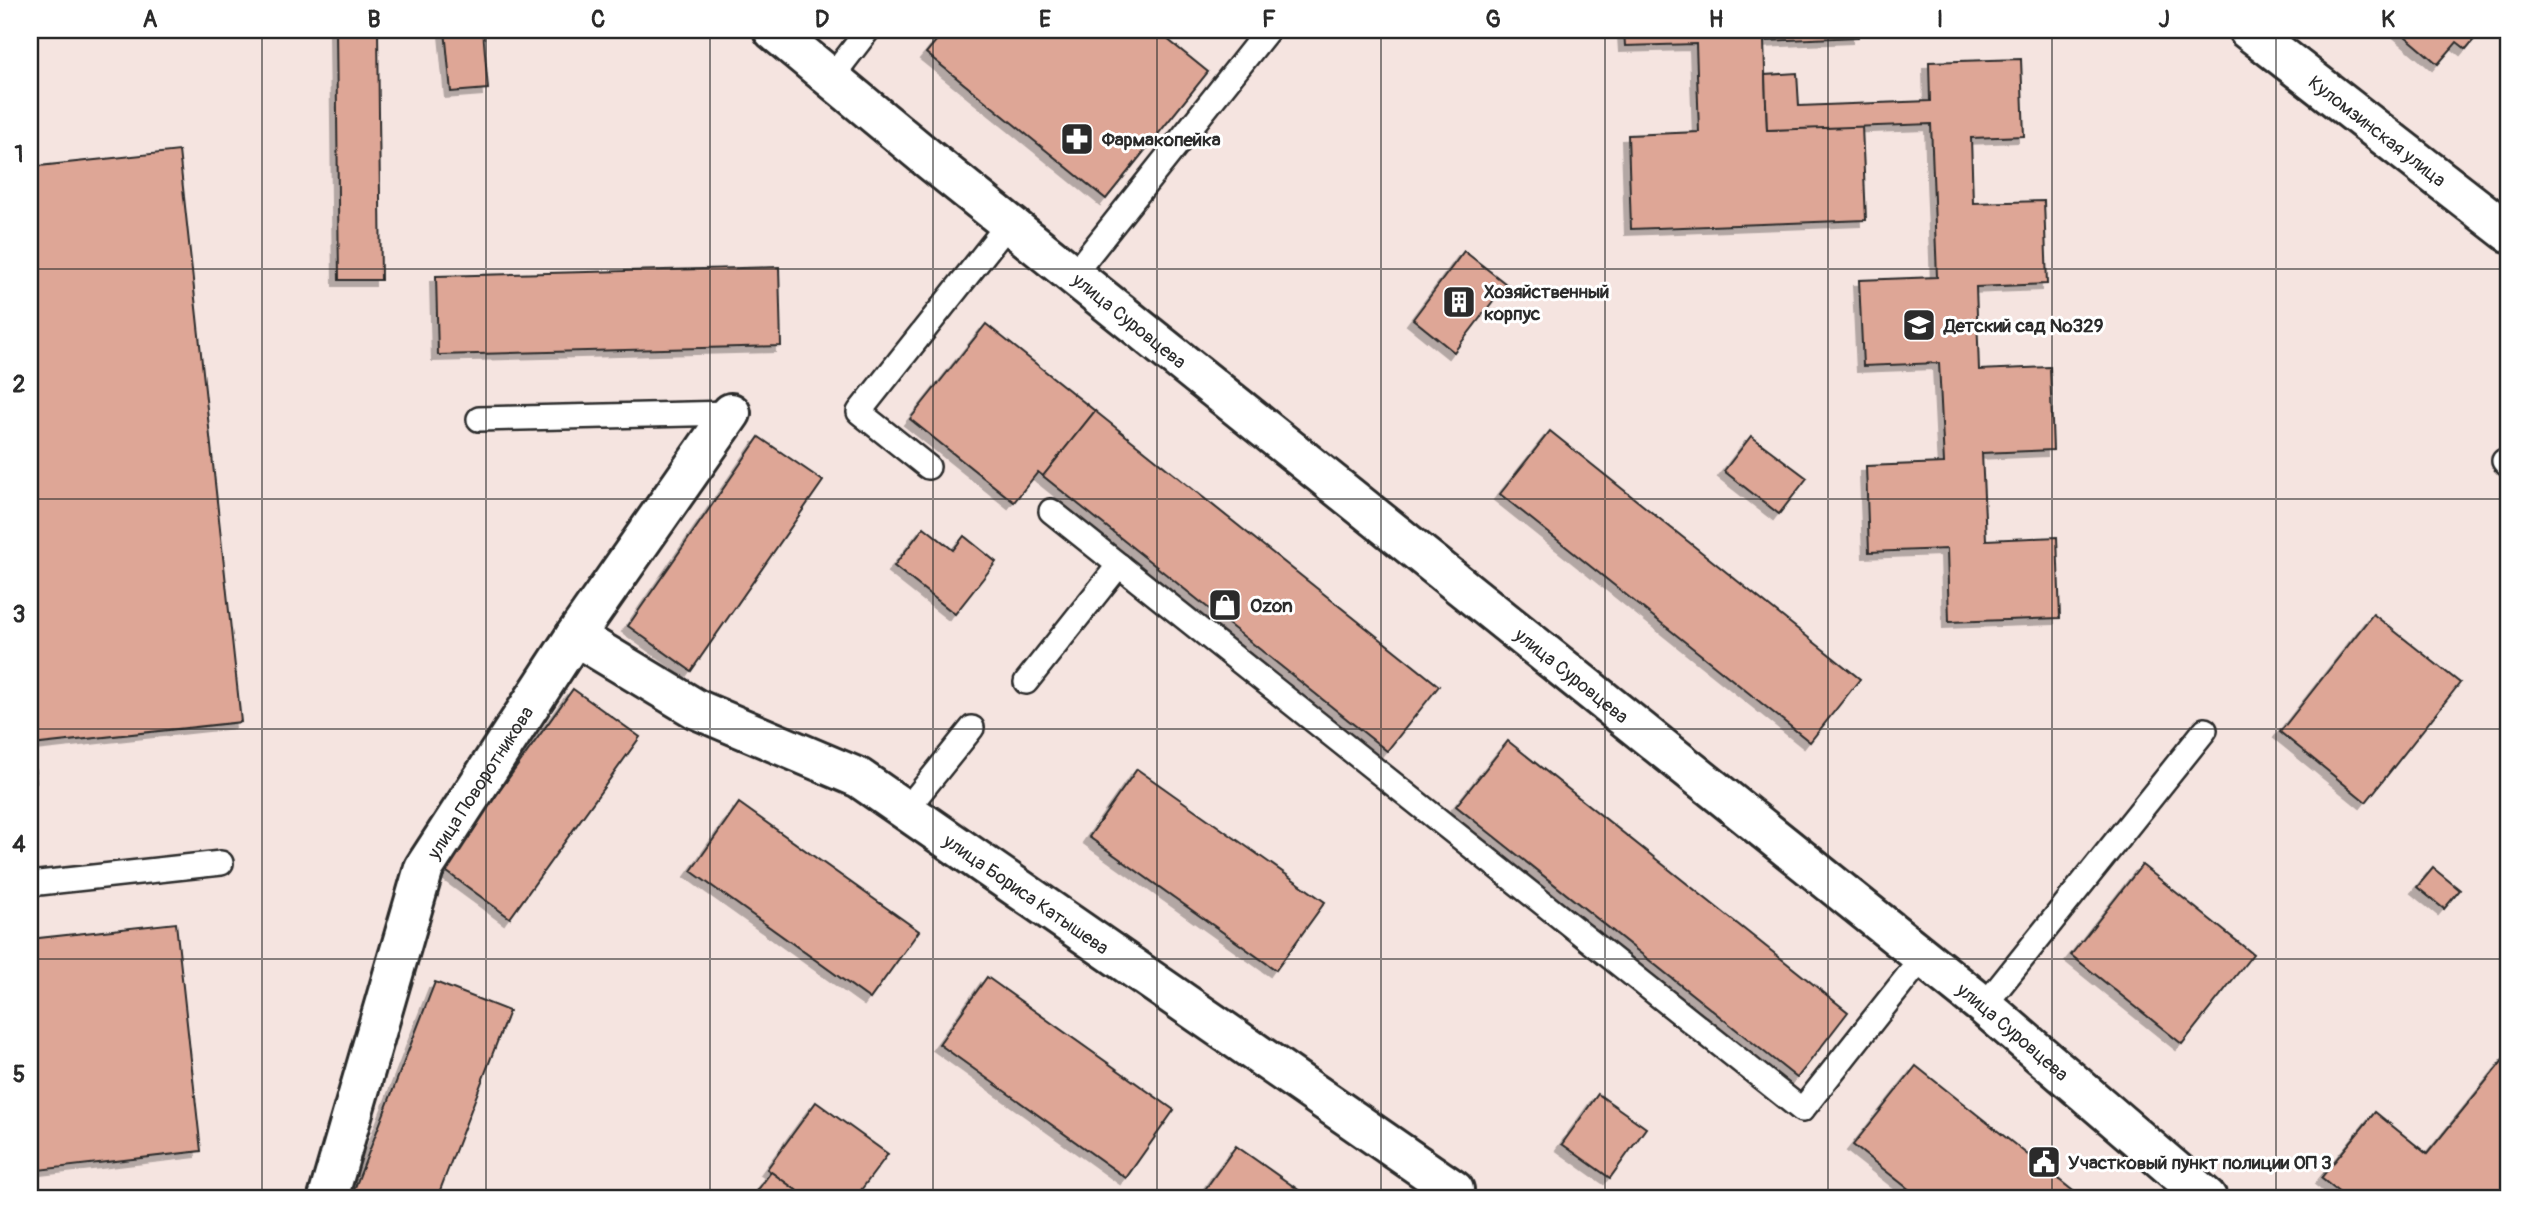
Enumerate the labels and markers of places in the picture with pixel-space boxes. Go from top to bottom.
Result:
pharmacy icon: Фармакопейка [1058,120,1096,158]
place label: Фармакопейка [1101,128,1221,152]
place label: Хозяйственный корпус [1484,280,1609,326]
building icon: Хозяйственный корпус [1440,283,1478,321]
school or university icon: Детский сад №329 [1900,306,1938,344]
place label: Детский сад №329 [1943,314,2104,338]
shop icon: Ozon [1206,586,1244,624]
place label: Ozon [1250,594,1293,618]
public building icon: Участковый пункт полиции ОП 3 [2025,1143,2063,1181]
place label: Участковый пункт полиции ОП 3 [2068,1151,2332,1175]

